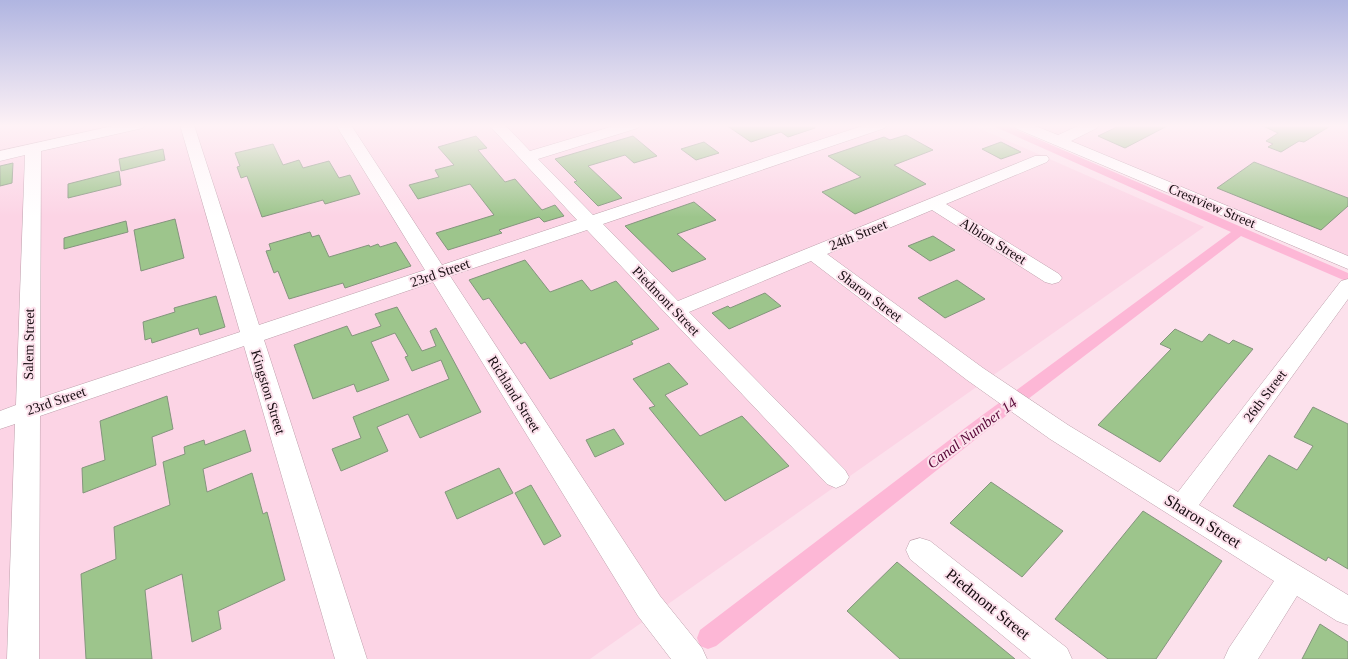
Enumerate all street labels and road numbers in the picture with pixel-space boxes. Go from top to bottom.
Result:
street label: Crestview Street [1166,181,1258,231]
street label: Albion Street [957,215,1029,267]
street label: 24th Street [827,217,889,253]
street label: 23rd Street [408,256,472,290]
street label: Piedmont Street [629,263,703,339]
street label: Sharon Street [835,267,905,325]
street label: Salem Street [21,308,37,380]
street label: Kingston Street [248,348,288,436]
street label: Richland Street [485,353,543,435]
street label: 26th Street [1241,367,1289,425]
street label: 23rd Street [24,384,88,418]
street label: Sharon Street [1162,491,1245,551]
street label: Piedmont Street [943,565,1034,643]

